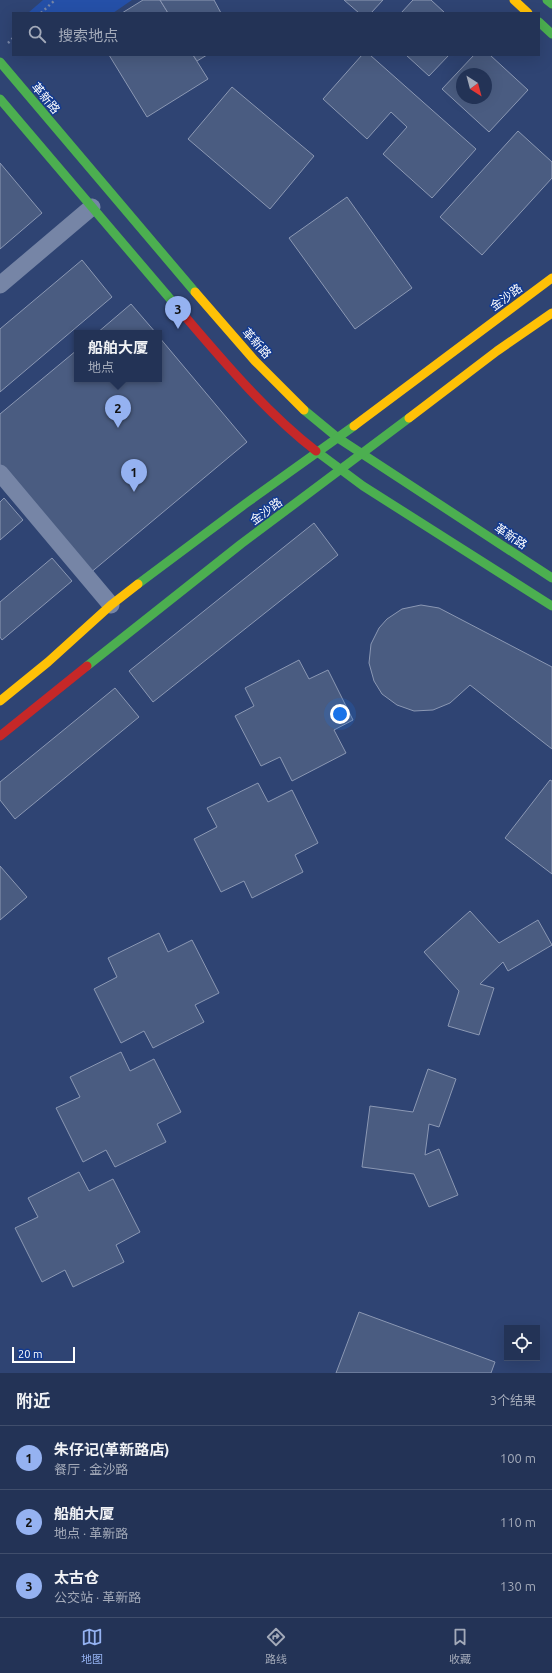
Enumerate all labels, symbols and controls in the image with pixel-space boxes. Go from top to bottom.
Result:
search box [12,12,540,56]
icon: search [26,23,48,45]
text: 搜索地点 [58,27,118,44]
north arrow [456,68,492,104]
street label: 革新路 [29,80,63,116]
street label: 金沙路 [488,281,524,313]
pin: 3 [165,296,191,329]
street label: 革新路 [240,325,274,361]
popup [74,330,162,382]
text: 船舶大厦 [88,339,148,356]
text: 地点 [88,360,114,374]
pin: 2 [105,395,131,428]
pin: 1 [121,459,147,492]
street label: 金沙路 [248,495,284,527]
street label: 革新路 [492,521,530,551]
your location [330,704,350,724]
map controls [504,1325,540,1361]
button: locate [504,1325,540,1361]
scale bar [12,1345,75,1364]
text: 20 m [18,1348,42,1360]
text: 附近 [16,1391,50,1410]
text: 3个结果 [490,1393,536,1407]
text: 朱仔记(革新路店) [54,1441,169,1458]
text: 1 [25,1451,33,1465]
text: 100 m [500,1451,536,1465]
text: 餐厅 · 金沙路 [54,1462,128,1476]
text: 船舶大厦 [54,1505,114,1522]
text: 2 [25,1515,33,1529]
text: 110 m [500,1515,536,1529]
text: 地点 · 革新路 [54,1526,128,1540]
text: 太古仓 [54,1569,99,1586]
text: 3 [25,1579,33,1593]
text: 130 m [500,1579,536,1593]
text: 公交站 · 革新路 [54,1590,141,1604]
tab: 地图 [81,1626,103,1666]
tab: 路线 [265,1626,287,1666]
tab: 收藏 [449,1626,471,1666]

